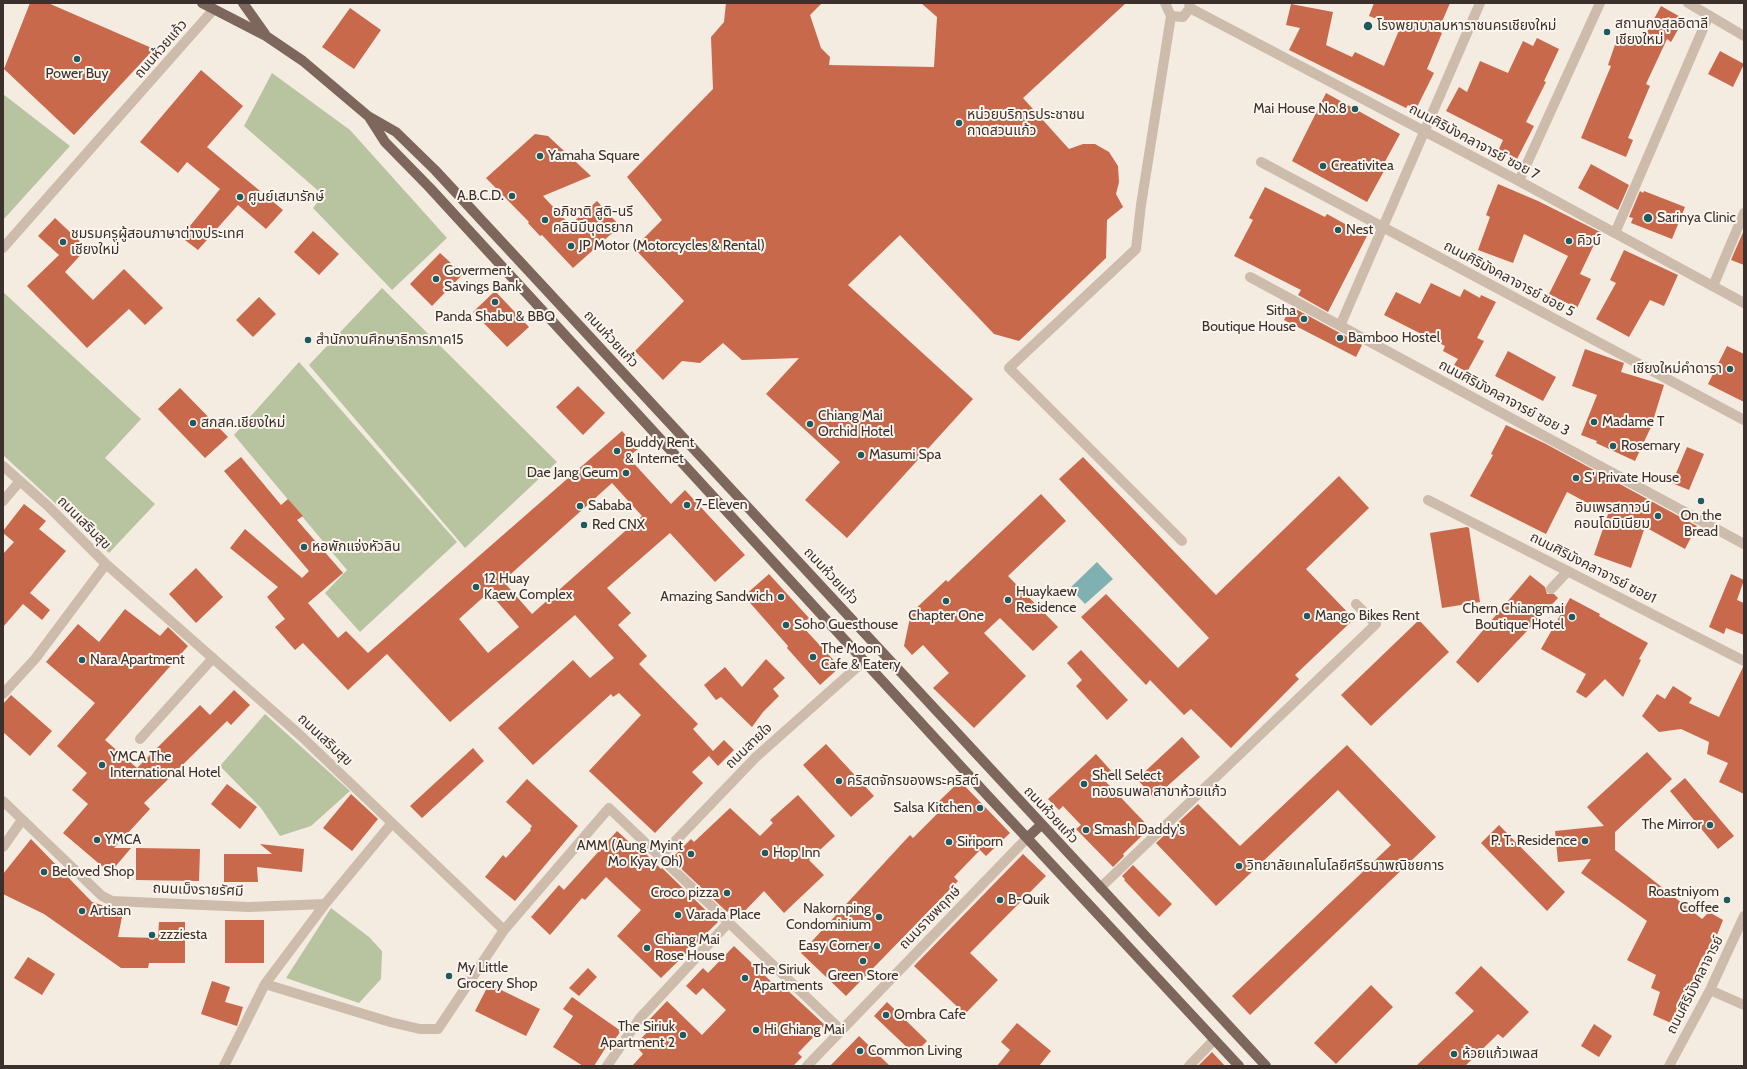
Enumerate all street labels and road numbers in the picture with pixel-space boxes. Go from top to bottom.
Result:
street label: ถนนห้วยแก้ว [131,16,191,82]
street label: ถนนศิริมังคลาจารย์ ซอย 7 [1406,100,1542,184]
street label: ถนนศิริมังคลาจารย์ ซอย 5 [1441,237,1577,321]
street label: ถนนห้วยแก้ว [580,307,642,371]
street label: ถนนศิริมังคลาจารย์ ซอย 3 [1436,356,1572,440]
street label: ถนนเสริมสุข [54,493,114,553]
street label: ถนนศิริมังคลาจารย์ ซอย1 [1527,529,1659,607]
street label: ถนนห้วยแก้ว [800,544,862,608]
street label: ถนนเสริมสุข [294,710,356,770]
street label: ถนนสายใจ [722,720,776,772]
street label: ถนนห้วยแก้ว [1020,783,1082,847]
street label: ถนนเม็งรายรัศมี [152,880,244,900]
street label: ถนนราชพฤกษ์ [896,883,964,953]
street label: ถนนศิริมังคลาจารย์ [1663,933,1727,1037]

